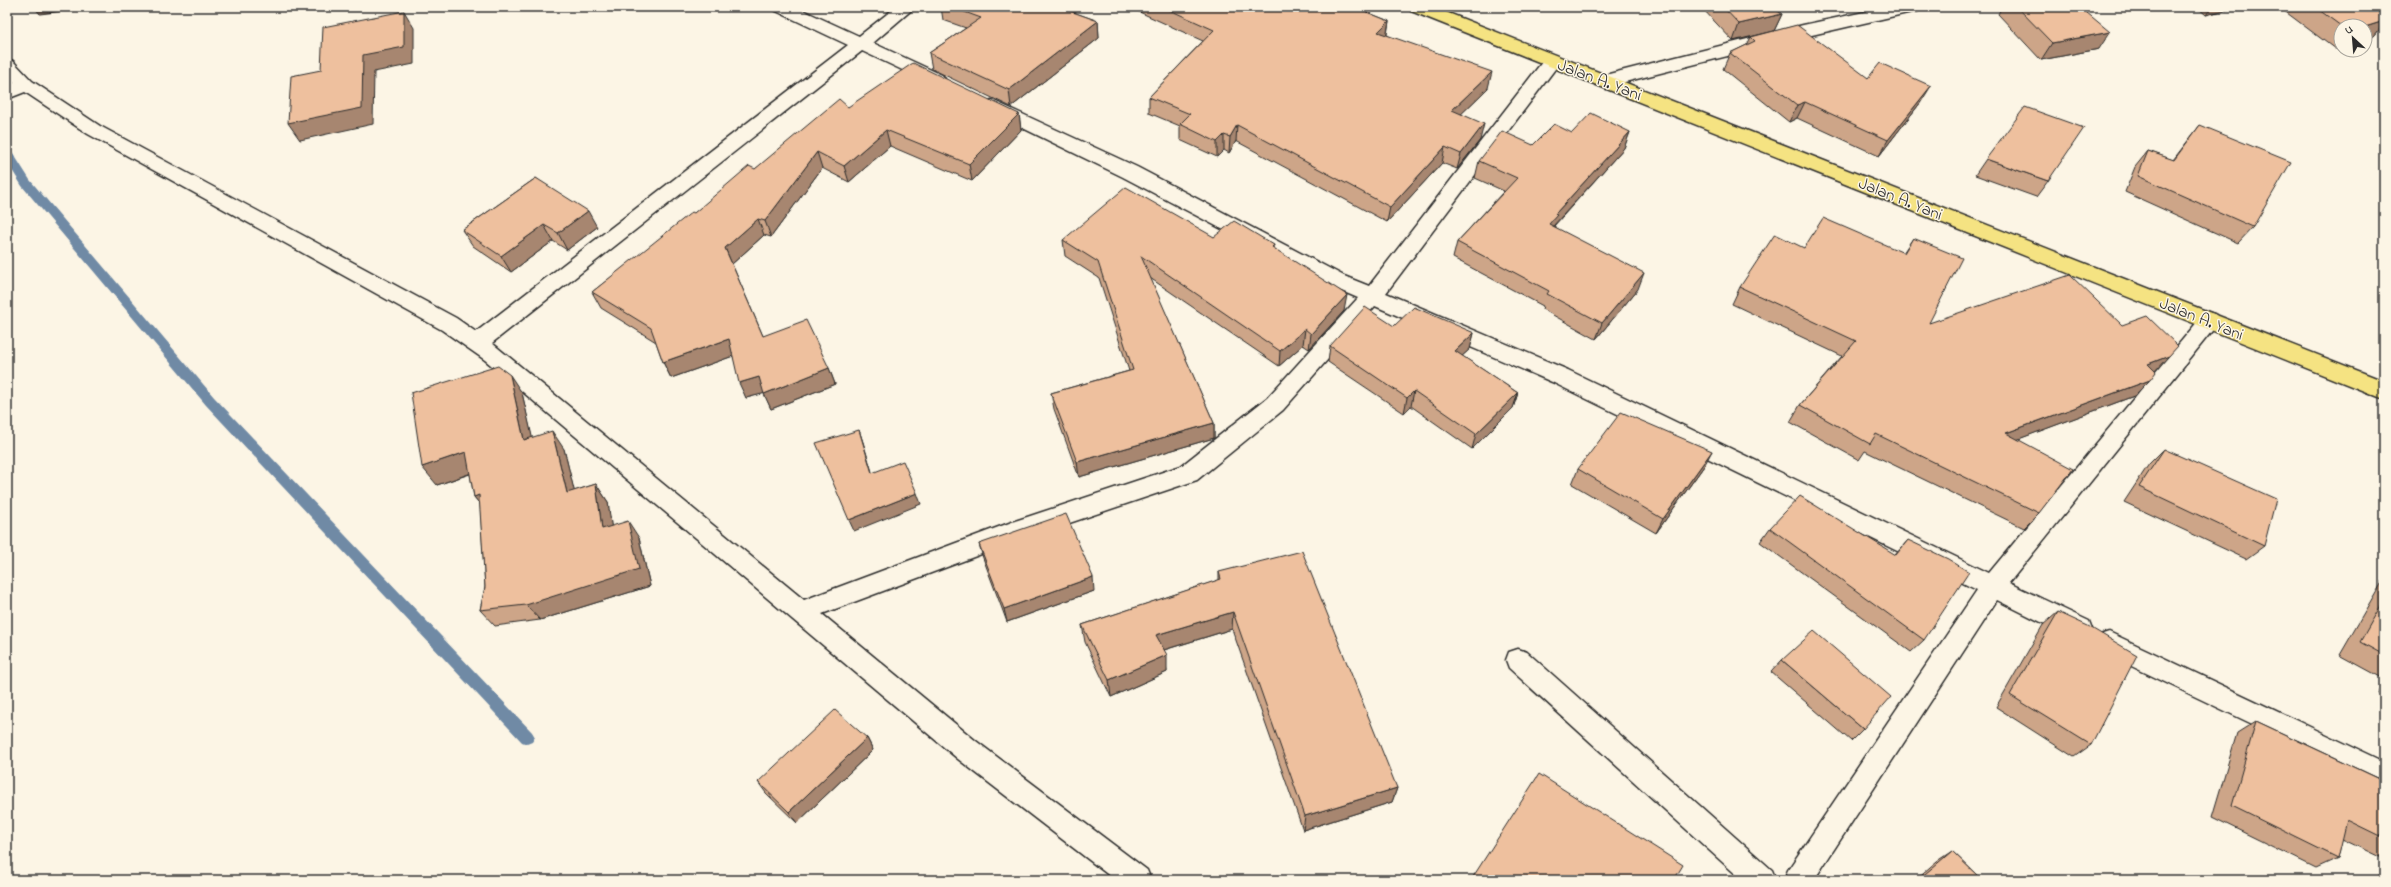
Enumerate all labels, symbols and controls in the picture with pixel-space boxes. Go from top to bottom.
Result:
north arrow [2333,18,2373,58]
text: U [2342,21,2356,39]
street label: Jalan A. Yani [1554,53,1645,108]
street label: Jalan A. Yani [1855,171,1946,228]
street label: Jalan A. Yani [2156,291,2247,348]

